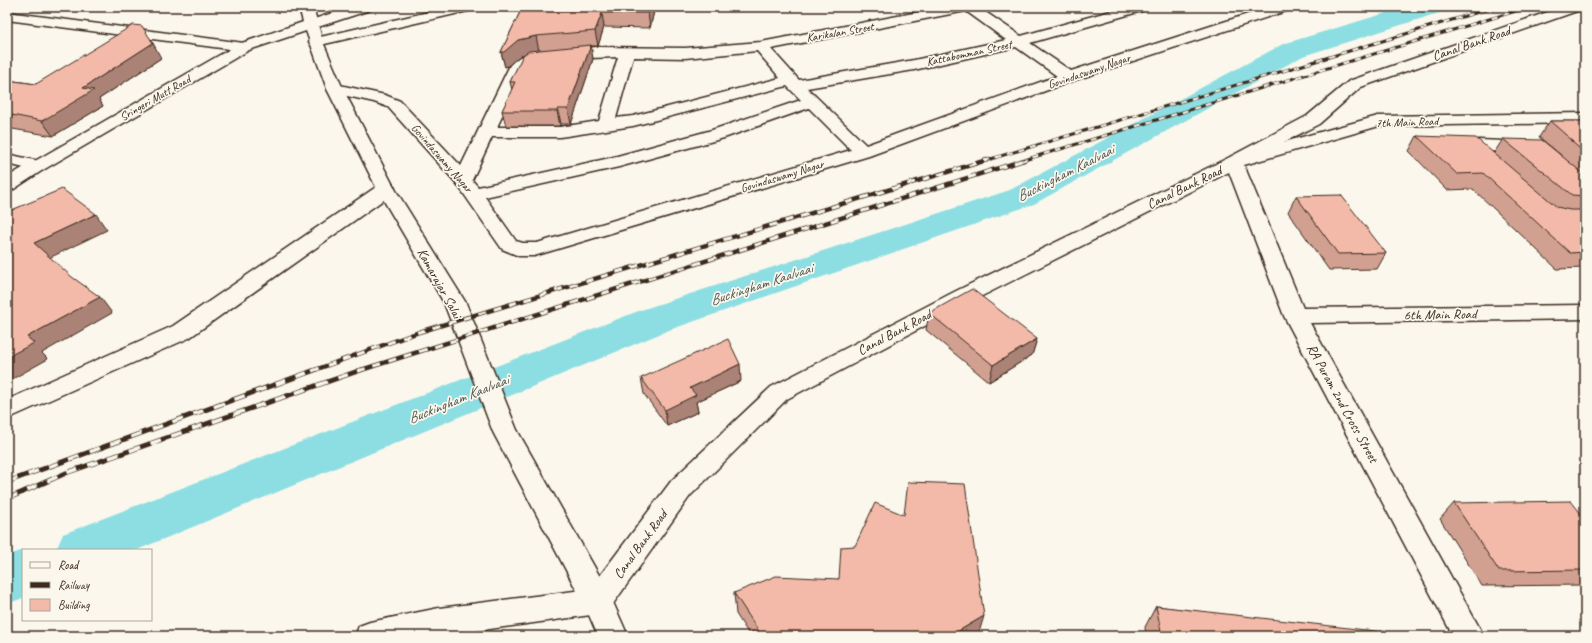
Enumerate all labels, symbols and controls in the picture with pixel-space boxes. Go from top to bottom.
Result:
street label: Karikalan Street [805,18,876,46]
street label: Canal Bank Road [1430,21,1515,65]
street label: Kattabomman Street [925,36,1015,70]
street label: Govindaswamy Nagar [1046,49,1134,93]
street label: Sringeri Mutt Road [117,70,195,125]
street label: 7th Main Road [1376,113,1441,131]
street label: Govindaswamy Nagar [408,120,477,197]
water label: Buckingham Kaalvaai [1013,139,1121,206]
street label: Govindaswamy Nagar [738,155,827,196]
street label: Canal Bank Road [1144,161,1227,213]
street label: Kamarajar Salai [413,245,467,323]
water label: Buckingham Kaalvaai [708,258,819,310]
street label: Canal Bank Road [854,305,936,359]
street label: 6th Main Road [1404,305,1479,324]
street label: RA Puram 2nd Cross Street [1303,341,1383,467]
water label: Buckingham Kaalvaai [405,369,515,428]
street label: Canal Bank Road [610,505,673,582]
legend [22,549,152,621]
text: Road [58,557,80,573]
text: Railway [58,577,90,593]
text: Building [58,597,90,613]

